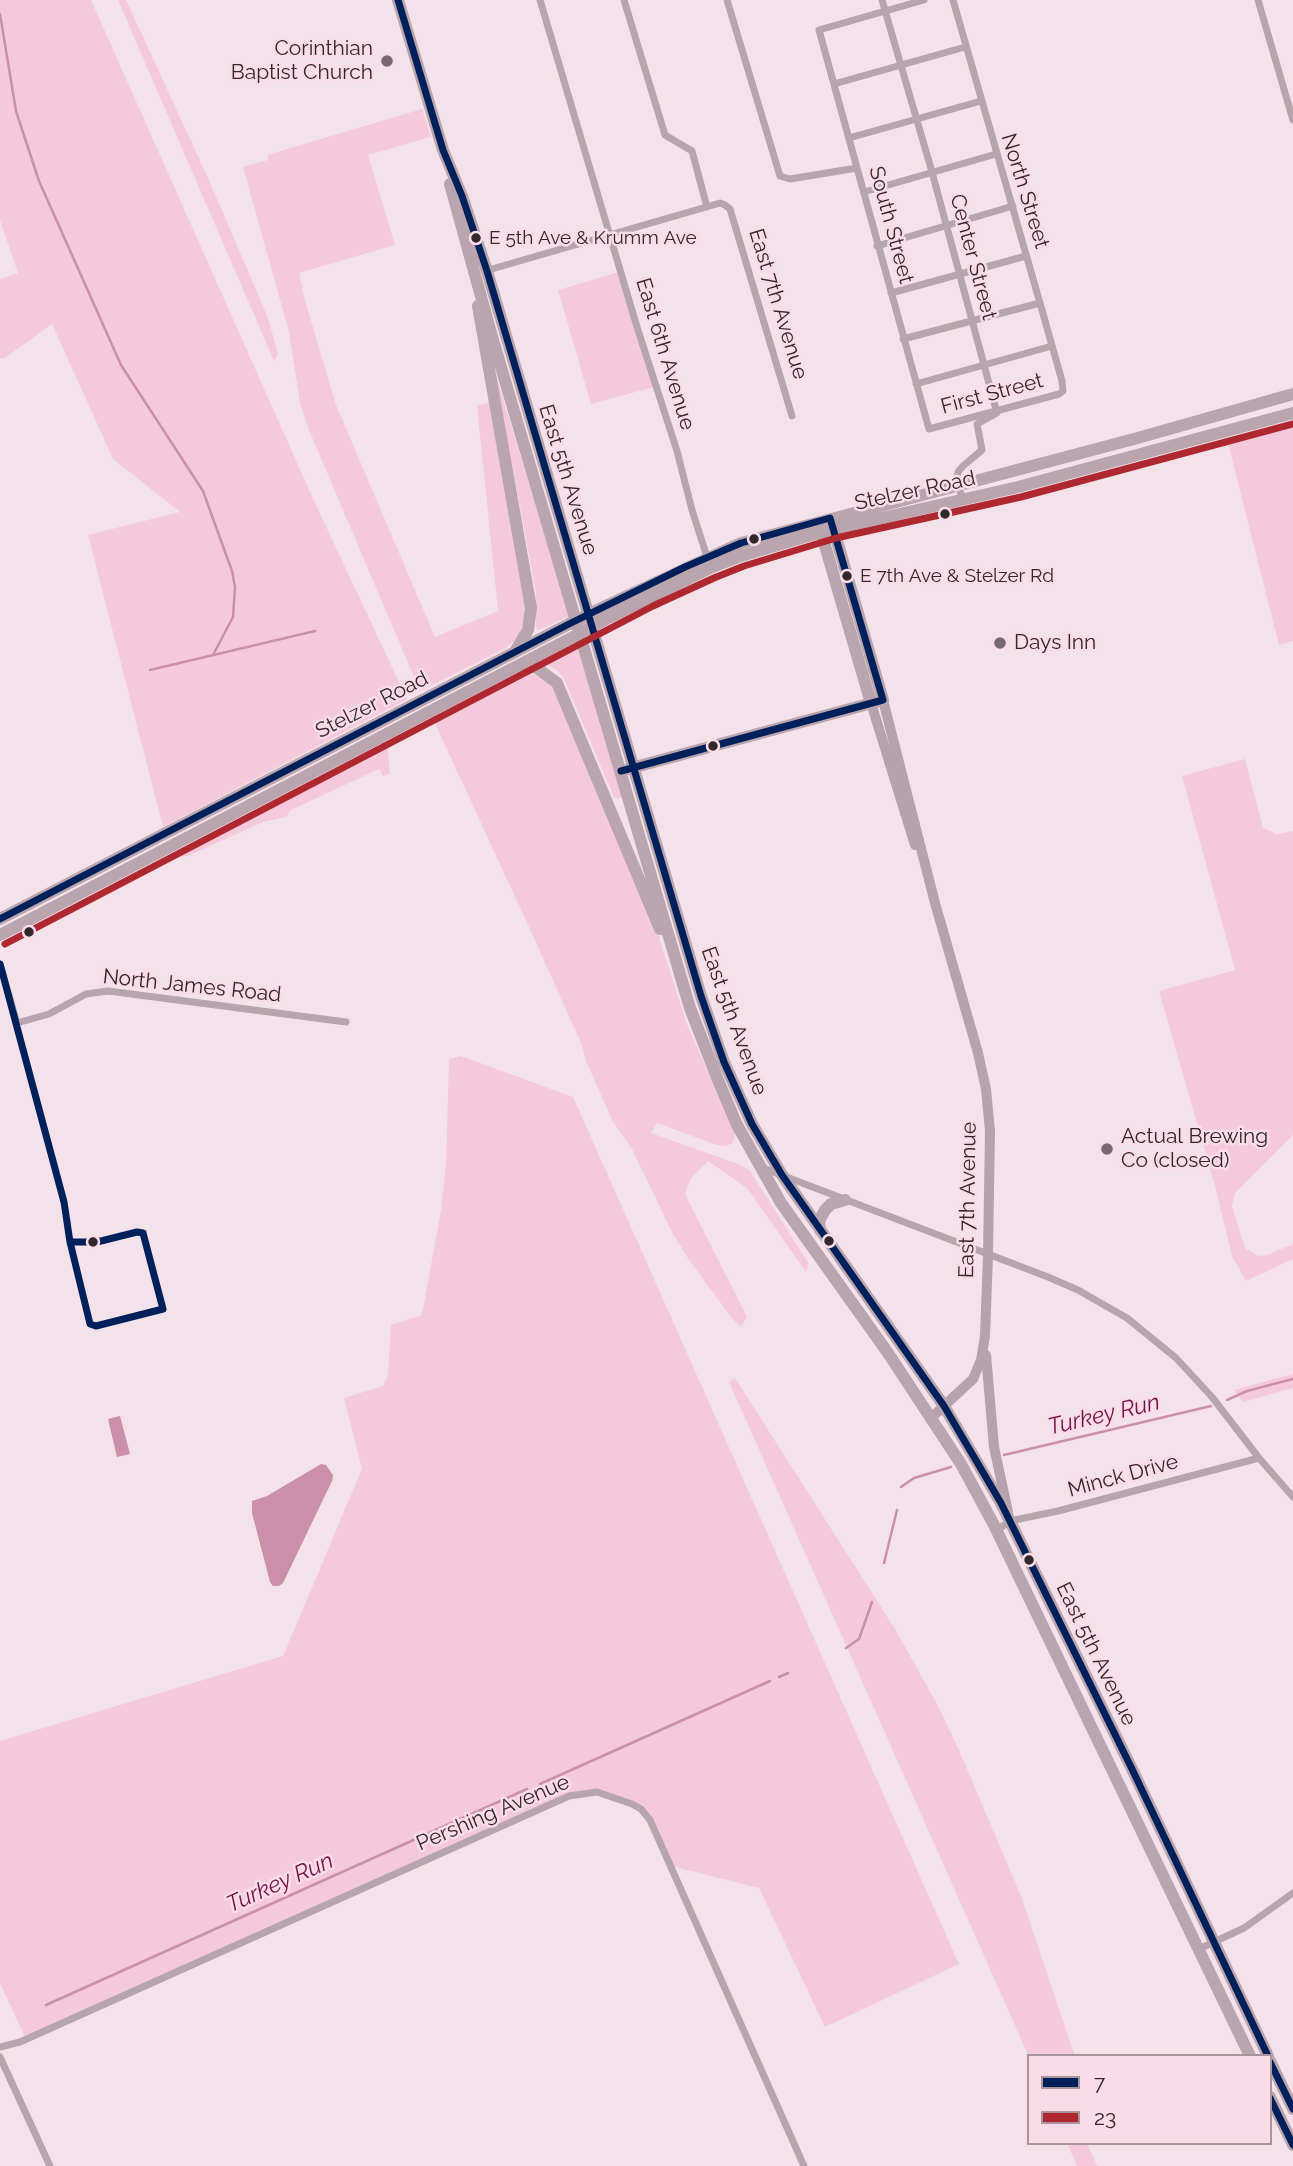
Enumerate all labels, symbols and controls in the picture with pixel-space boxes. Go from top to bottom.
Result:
place label: Corinthian Baptist Church [231,36,373,86]
marker: Corinthian Baptist Church [379,53,395,69]
street label: North Street [996,131,1054,251]
street label: South Street [863,164,919,286]
street label: Center Street [944,191,1002,323]
street label: East 7th Avenue [743,226,813,382]
place label: E 5th Ave & Krumm Ave [489,227,697,249]
marker: E 5th Ave & Krumm Ave [469,231,483,245]
street label: East 6th Avenue [630,275,700,433]
street label: First Street [938,368,1046,420]
street label: East 5th Avenue [533,401,603,559]
street label: Stelzer Road [852,466,978,516]
unlabelled marker [938,507,952,521]
unlabelled marker [747,532,761,546]
place label: E 7th Ave & Stelzer Rd [860,565,1054,587]
marker: E 7th Ave & Stelzer Rd [840,569,854,583]
place label: Days Inn [1014,630,1096,656]
marker: Days Inn [992,635,1008,651]
street label: Stelzer Road [311,666,433,744]
unlabelled marker [706,739,720,753]
unlabelled marker [22,925,36,939]
street label: East 5th Avenue [695,943,773,1099]
street label: North James Road [101,964,283,1008]
street label: East 7th Avenue [954,1122,982,1278]
place label: Actual Brewing Co (closed) [1121,1124,1268,1174]
marker: Actual Brewing Co (closed) [1099,1141,1115,1157]
unlabelled marker [822,1234,836,1248]
unlabelled marker [86,1235,100,1249]
water label: Turkey Run [1045,1389,1163,1441]
street label: Minck Drive [1065,1449,1181,1503]
unlabelled marker [1022,1553,1036,1567]
street label: East 5th Avenue [1050,1578,1142,1730]
street label: Pershing Avenue [413,1769,573,1857]
water label: Turkey Run [222,1847,338,1919]
legend [1027,2054,1272,2145]
text: 7 [1094,2070,1105,2095]
text: 23 [1094,2105,1116,2130]

